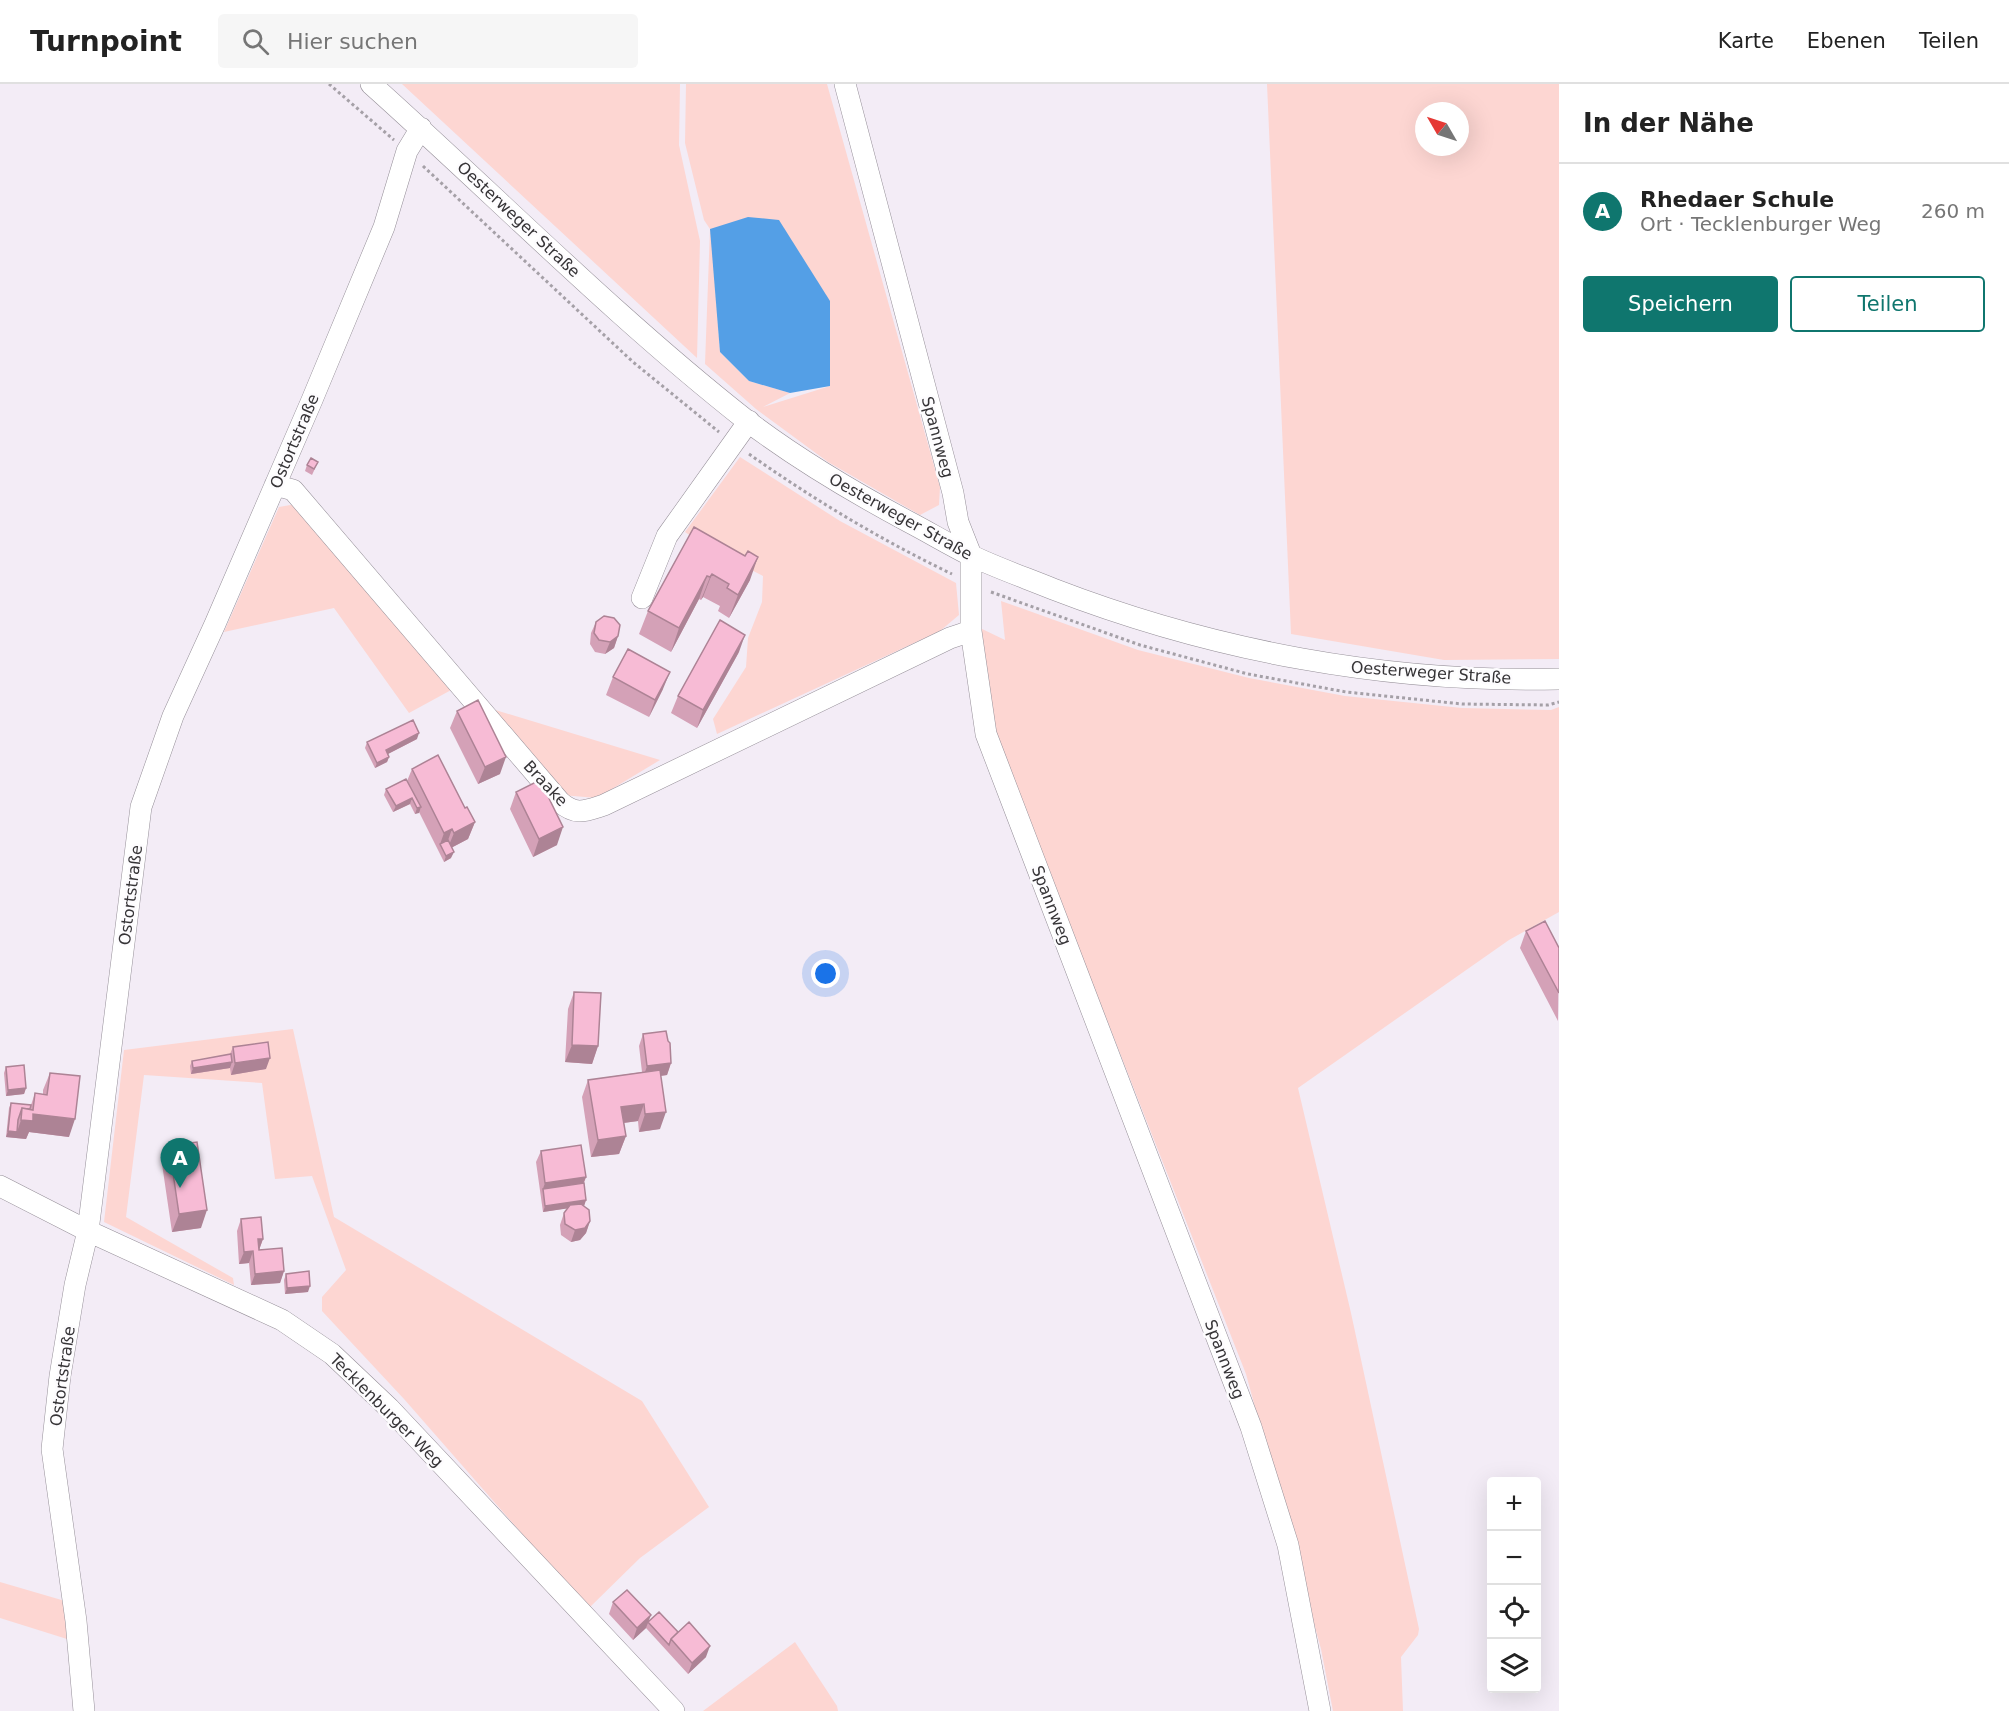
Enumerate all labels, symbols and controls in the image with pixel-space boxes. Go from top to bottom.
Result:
search box [218,14,638,68]
text: Turnpoint [30,25,182,58]
icon: search [239,25,272,58]
text: Hier suchen [287,29,418,54]
text: Karte [1718,29,1774,53]
text: Ebenen [1807,29,1886,53]
text: Teilen [1919,29,1979,53]
north arrow [1415,102,1469,156]
text: In der Nähe [1583,108,1754,138]
street label: Oesterweger Straße [453,158,584,281]
text: Rhedaer Schule [1640,187,1834,212]
text: A [1595,199,1610,223]
text: 260 m [1921,199,1985,223]
text: Ort · Tecklenburger Weg [1640,212,1882,236]
button: Speichern [1583,276,1778,332]
button: Teilen [1790,276,1985,332]
street label: Ostortstraße [266,391,323,491]
street label: Spannweg [918,394,957,480]
street label: Oesterweger Straße [826,469,976,564]
street label: Oesterweger Straße [1350,657,1512,688]
street label: Braake [520,756,572,810]
street label: Ostortstraße [115,844,146,946]
street label: Spannweg [1028,863,1075,948]
your location [811,959,840,988]
pin: A [160,1138,200,1188]
street label: Spannweg [1201,1317,1248,1402]
street label: Ostortstraße [46,1325,79,1427]
street label: Tecklenburger Weg [325,1349,447,1471]
map controls [1487,1477,1541,1693]
button: + [1487,1477,1541,1531]
button: − [1487,1531,1541,1585]
button: locate [1487,1585,1541,1639]
button: layers [1487,1639,1541,1693]

